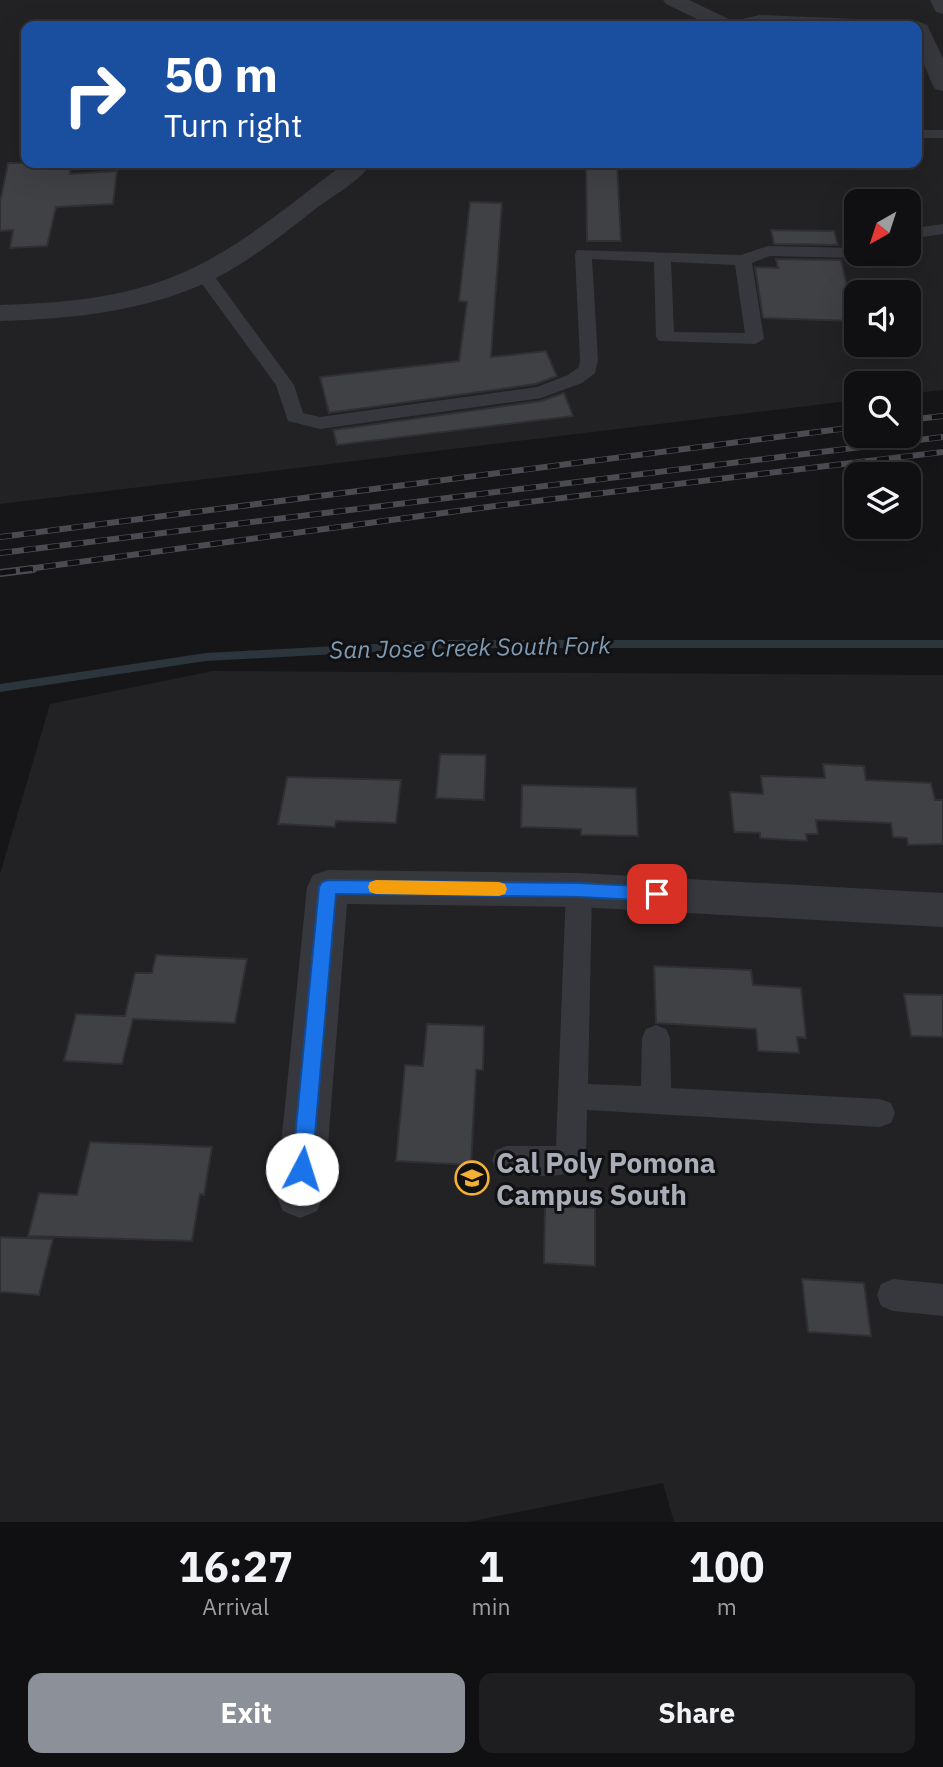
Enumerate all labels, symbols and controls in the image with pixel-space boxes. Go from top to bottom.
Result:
text: 50 m [164,42,278,105]
icon: right [49,49,140,140]
text: Turn right [164,104,302,146]
north arrow [844,189,920,266]
map controls [844,189,921,539]
button: sound [844,280,921,357]
button: search [844,371,921,448]
button: layers [844,462,921,539]
water label: San Jose Creek South Fork [329,629,611,665]
pin [627,864,687,924]
icon: arrive [638,875,676,913]
position arrow [265,1132,339,1206]
place label: Cal Poly Pomona Campus South [496,1144,716,1213]
school or university icon: Cal Poly Pomona Campus South [453,1159,491,1197]
text: 16:27 [178,1539,293,1594]
text: 1 [478,1539,504,1594]
text: 100 [689,1539,765,1594]
text: Arrival [202,1591,269,1621]
text: min [472,1591,510,1621]
text: m [717,1591,737,1621]
button: Exit [28,1673,465,1753]
button: Share [479,1673,915,1753]

